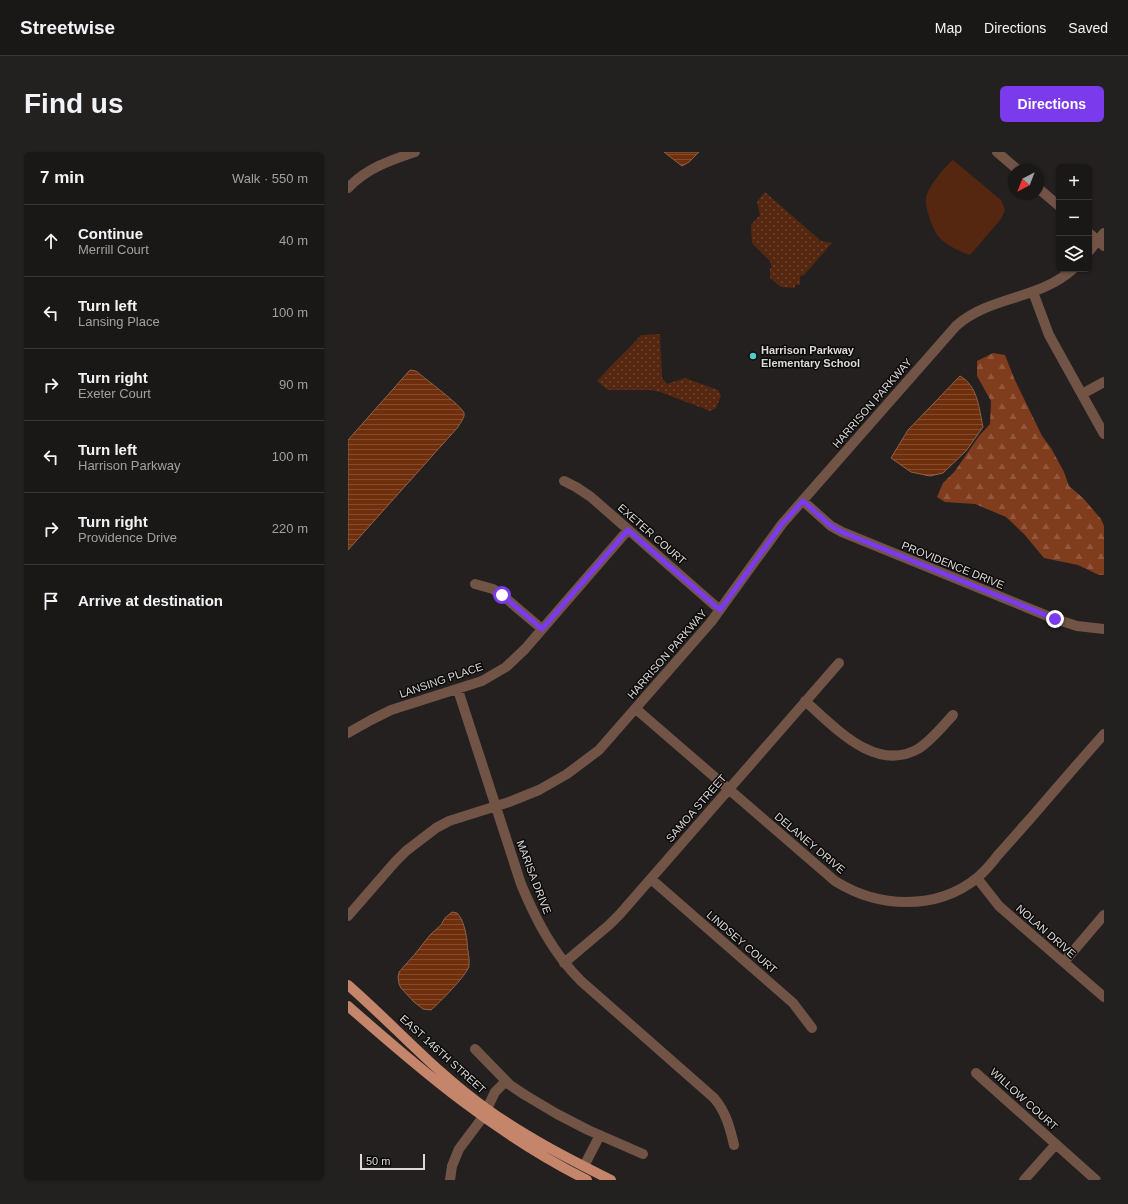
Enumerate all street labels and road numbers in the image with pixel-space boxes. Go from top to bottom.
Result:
street label: HARRISON PARKWAY [830,356,914,450]
street label: EXETER COURT [616,501,689,567]
street label: PROVIDENCE DRIVE [900,539,1006,591]
street label: HARRISON PARKWAY [625,607,709,701]
street label: LANSING PLACE [398,660,484,700]
street label: SAMOA STREET [663,772,729,844]
street label: DELANEY DRIVE [773,810,847,876]
street label: MARISA DRIVE [514,838,554,916]
street label: NOLAN DRIVE [1014,902,1078,960]
street label: LINDSEY COURT [705,908,780,976]
street label: EAST 146TH STREET [398,1012,488,1096]
street label: WILLOW COURT [988,1066,1060,1133]

